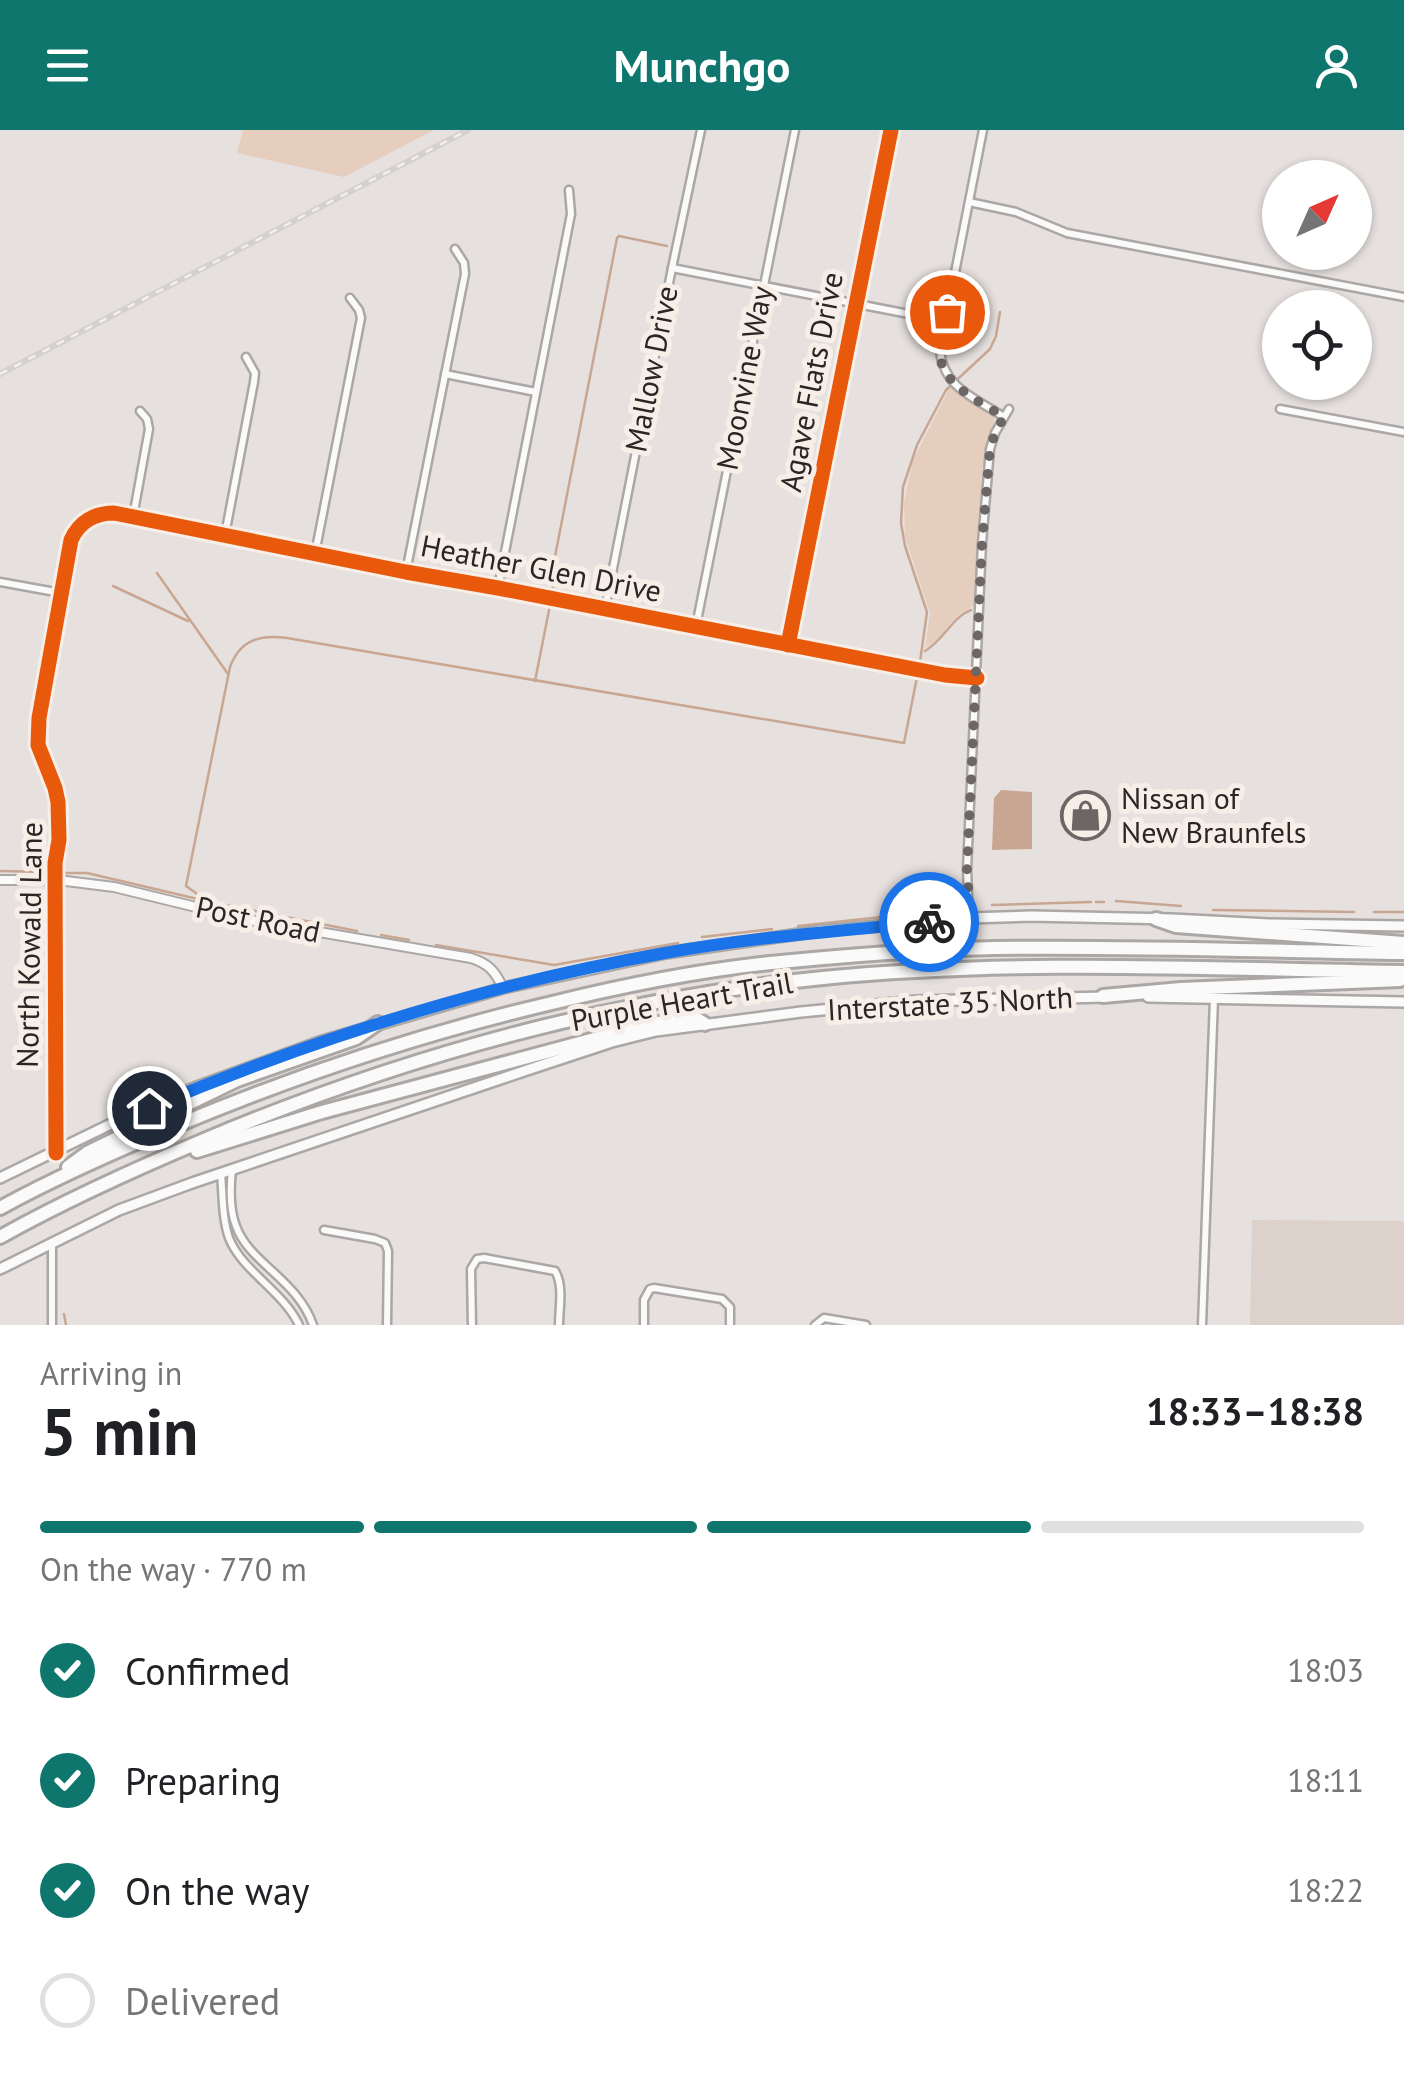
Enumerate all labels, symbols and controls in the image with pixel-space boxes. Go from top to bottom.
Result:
text: Munchgo [613,36,791,94]
icon: menu [40,38,95,93]
icon: person [1309,38,1364,93]
north arrow [1262,160,1372,270]
map controls [1262,160,1372,400]
street label: Agave Flats Drive [770,269,851,495]
pin [905,270,990,355]
street label: Mallow Drive [615,282,686,455]
street label: Moonvine Way [707,283,780,473]
icon: bag [920,285,975,340]
button: locate [1262,290,1372,400]
street label: Heather Glen Drive [418,525,665,610]
place label: Nissan of New Braunfels [1121,778,1307,851]
shop icon: Nissan of New Braunfels [1060,790,1112,842]
street label: North Kowald Lane [7,822,50,1068]
courier [879,872,979,972]
street label: Post Road [193,886,324,951]
icon: bike [902,895,957,950]
street label: Purple Heart Trail [568,962,796,1039]
street label: Interstate 35 North [826,977,1074,1028]
pin [107,1066,192,1151]
icon: home [122,1081,177,1136]
text: Arriving in [40,1352,182,1394]
text: 18:33–18:38 [1146,1386,1364,1435]
text: 5 min [40,1389,199,1473]
text: On the way · 770 m [40,1548,307,1590]
icon: check [40,1643,95,1698]
text: Confirmed [125,1646,291,1695]
text: 18:03 [1287,1649,1364,1691]
icon: check [40,1753,95,1808]
text: Preparing [125,1756,281,1805]
text: 18:11 [1287,1759,1364,1801]
icon: check [40,1863,95,1918]
text: On the way [125,1866,310,1915]
text: 18:22 [1287,1869,1364,1911]
text: Delivered [125,1976,280,2025]

